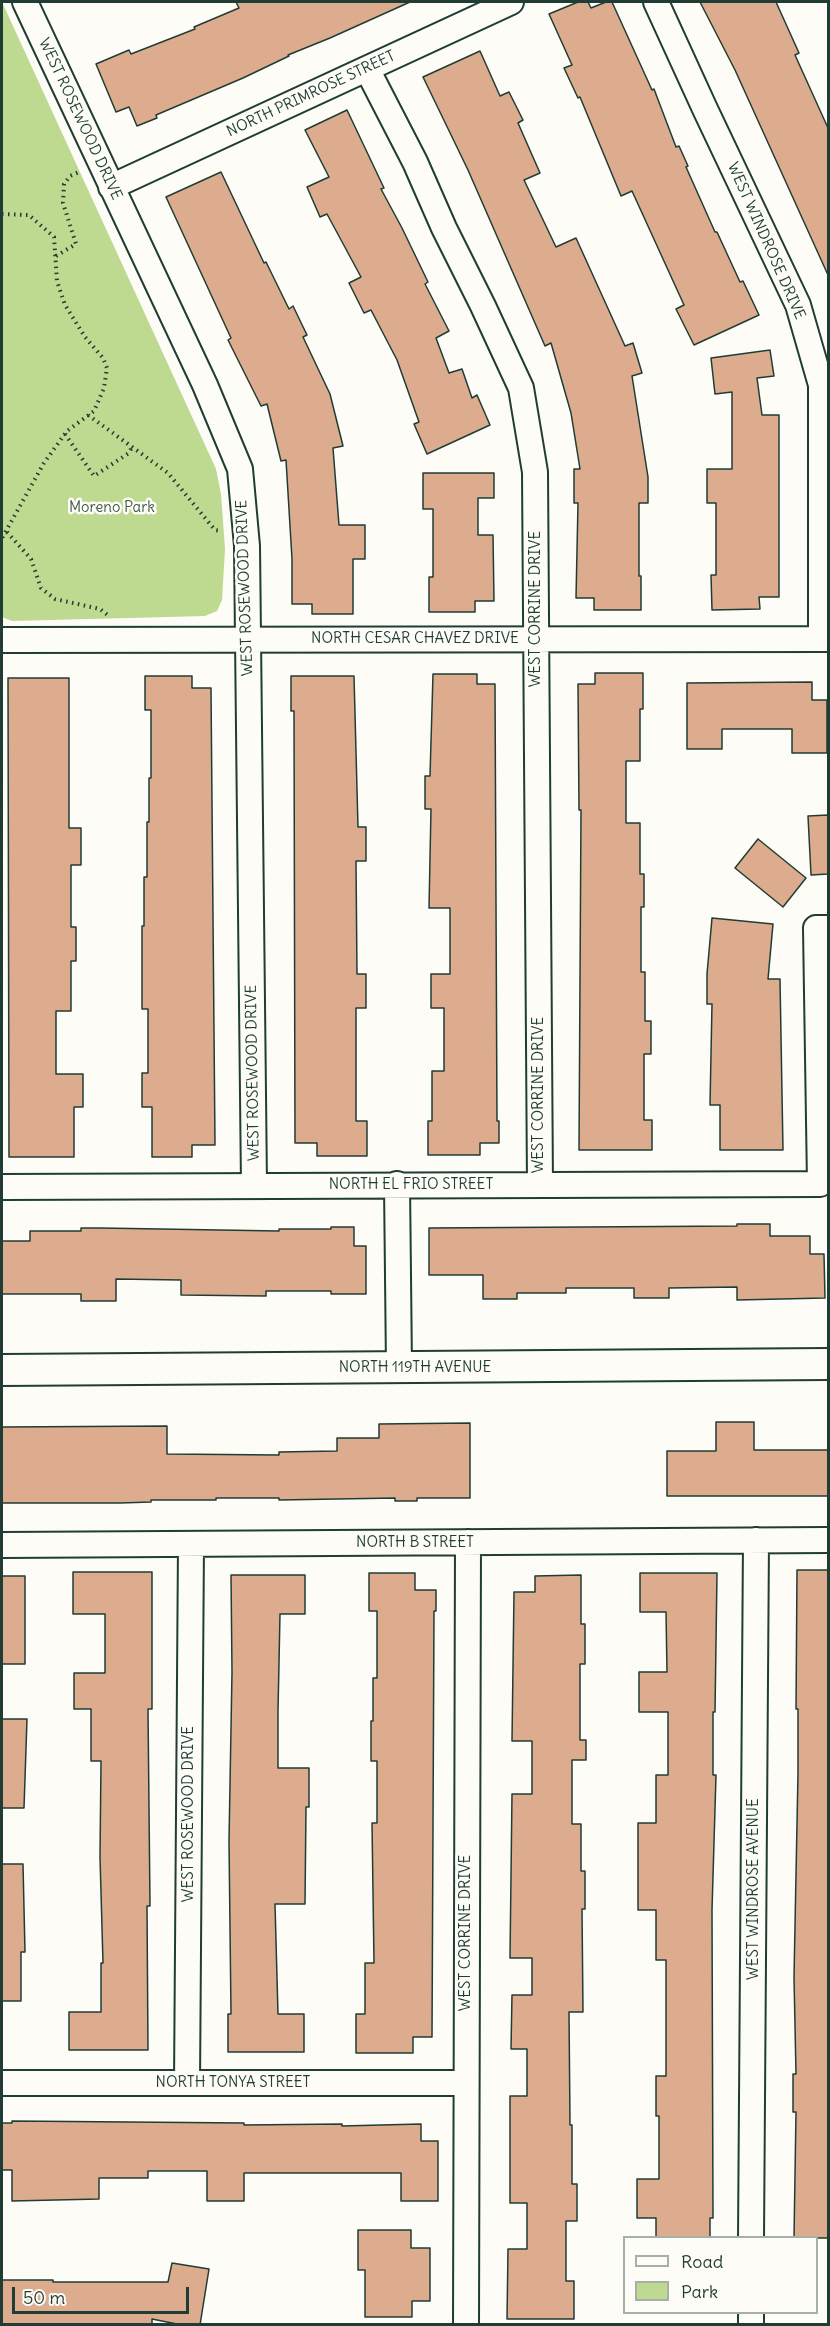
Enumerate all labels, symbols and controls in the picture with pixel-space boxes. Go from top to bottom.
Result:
street label: WEST ROSEWOOD DRIVE [35,35,125,203]
street label: NORTH PRIMROSE STREET [224,47,398,141]
street label: WEST WINDROSE DRIVE [723,160,809,322]
park label: Moreno Park [69,499,155,517]
street label: WEST ROSEWOOD DRIVE [233,500,257,676]
street label: WEST CORRINE DRIVE [527,531,545,687]
street label: NORTH CESAR CHAVEZ DRIVE [311,630,519,648]
street label: WEST ROSEWOOD DRIVE [242,985,264,1161]
street label: WEST CORRINE DRIVE [530,1017,548,1173]
street label: NORTH EL FRIO STREET [329,1176,493,1194]
street label: NORTH 119TH AVENUE [339,1359,491,1377]
street label: NORTH B STREET [356,1534,474,1552]
street label: WEST ROSEWOOD DRIVE [180,1726,198,1902]
street label: WEST WINDROSE AVENUE [745,1798,763,1980]
street label: WEST CORRINE DRIVE [457,1855,475,2011]
street label: NORTH TONYA STREET [156,2074,310,2092]
legend [623,2236,818,2314]
text: Road [681,2250,723,2273]
scale bar [15,2275,192,2313]
text: Park [681,2280,718,2303]
text: 50 m [23,2286,65,2309]

